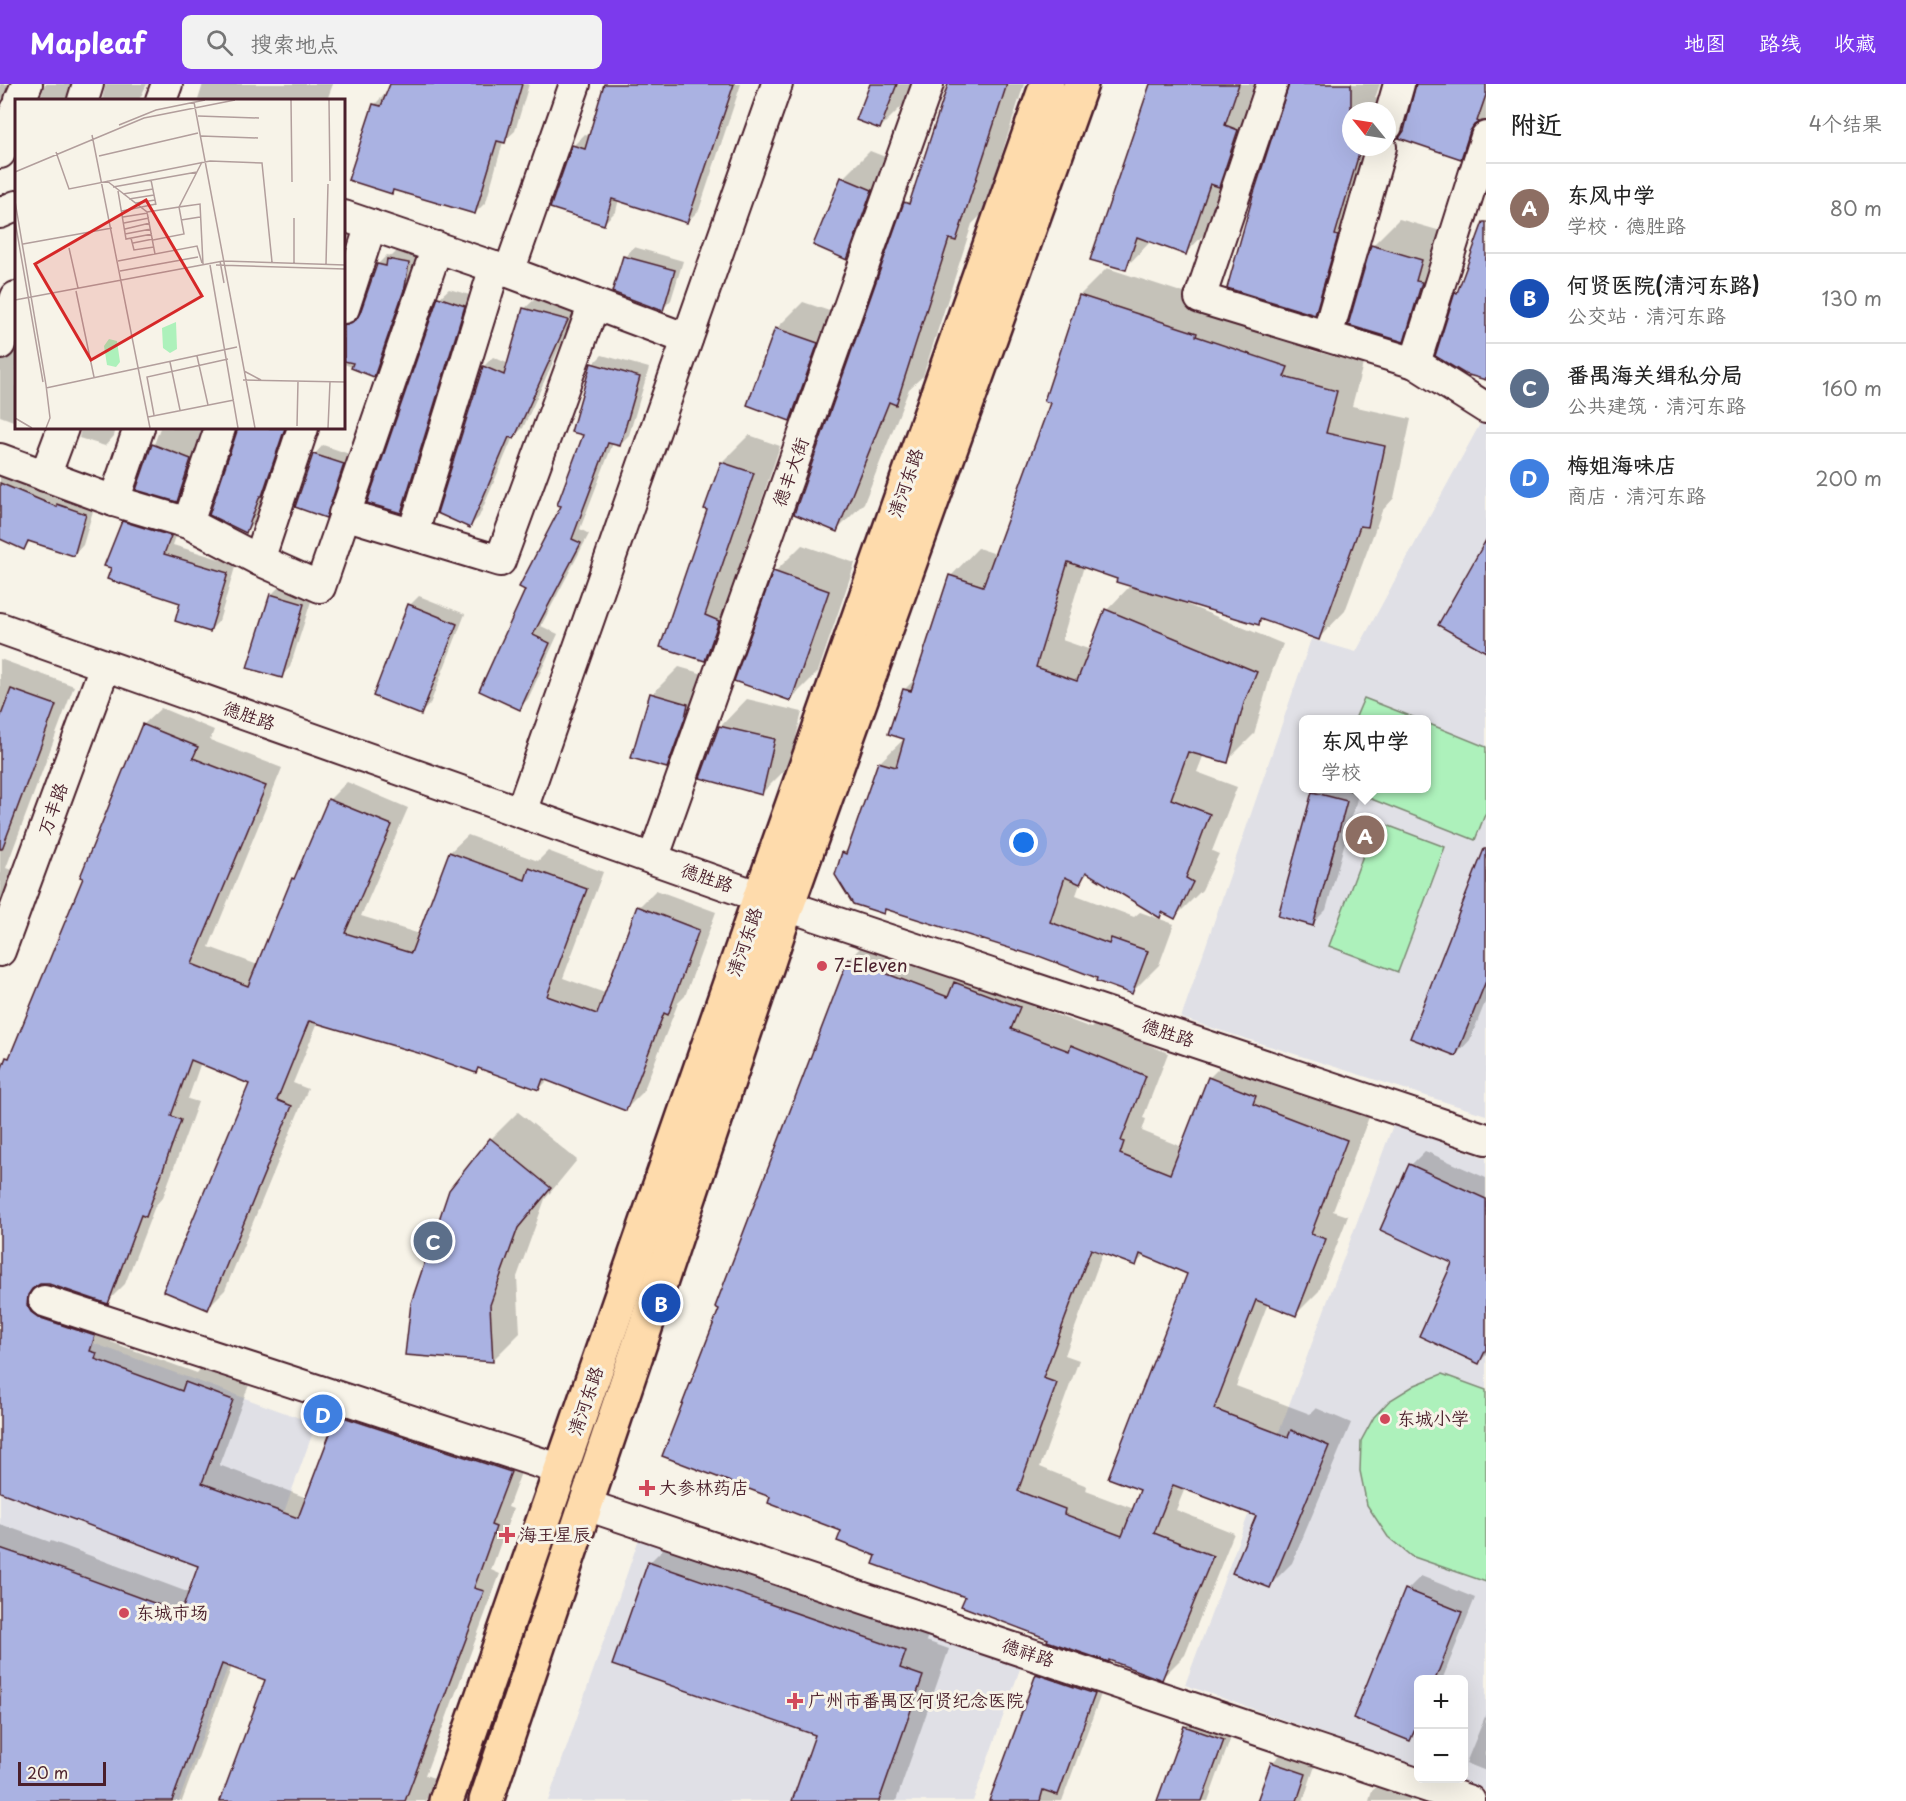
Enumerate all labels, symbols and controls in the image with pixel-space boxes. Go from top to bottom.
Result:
search box [182,15,602,69]
text: Mapleaf [30,21,146,64]
icon: search [203,26,236,59]
text: 搜索地点 [251,26,339,59]
text: 地图 [1684,26,1726,58]
text: 路线 [1759,26,1801,58]
text: 收藏 [1834,26,1876,58]
inset map [15,99,345,429]
north arrow [1342,102,1396,156]
text: 附近 [1510,104,1562,143]
text: 4个结果 [1809,108,1882,138]
text: 东风中学 [1567,177,1655,210]
text: A [1522,193,1537,223]
text: 80 m [1830,193,1882,223]
text: 学校 · 德胜路 [1567,210,1686,240]
text: 何贤医院(清河东路) [1567,267,1760,300]
text: B [1523,283,1536,313]
text: 130 m [1822,283,1882,313]
text: 公交站 · 清河东路 [1567,300,1726,330]
text: 番禺海关缉私分局 [1567,357,1743,390]
text: C [1522,373,1537,403]
text: 160 m [1822,373,1882,403]
text: 公共建筑 · 清河东路 [1567,390,1746,420]
street label: 德丰大街 [765,433,815,510]
street label: 清河东路 [880,444,929,521]
text: 梅姐海味店 [1567,447,1677,480]
text: D [1522,463,1537,493]
text: 200 m [1815,463,1882,493]
text: 商店 · 清河东路 [1567,480,1706,510]
street label: 德胜路 [220,693,279,736]
popup [1299,715,1431,793]
text: 东风中学 [1321,723,1409,756]
text: 学校 [1321,756,1361,786]
street label: 万丰路 [30,778,74,838]
pin: A [1346,812,1384,858]
your location [1009,828,1038,857]
street label: 德胜路 [678,855,737,898]
street label: 清河东路 [719,903,768,980]
place label: 7-Eleven [834,951,908,978]
marker: 7-Eleven [815,959,829,973]
street label: 德胜路 [1139,1010,1198,1053]
pin: C [414,1218,452,1264]
pin: B [642,1280,680,1326]
street label: 清河东路 [560,1362,609,1439]
pin: D [304,1392,342,1436]
place label: 东城小学 [1397,1404,1469,1431]
marker: 东城小学 [1378,1412,1392,1426]
place label: 大参林药店 [659,1473,749,1500]
marker: 大参林药店 [640,1481,654,1495]
place label: 海王星辰 [519,1520,591,1547]
marker: 海王星辰 [500,1528,514,1542]
place label: 东城市场 [136,1598,208,1625]
marker: 东城市场 [117,1606,131,1620]
street label: 德祥路 [999,1630,1058,1673]
map controls [1414,1675,1468,1783]
button: + [1414,1675,1468,1729]
place label: 广州市番禺区何贤纪念医院 [808,1686,1024,1713]
marker: 广州市番禺区何贤纪念医院 [786,1692,804,1710]
button: − [1414,1729,1468,1783]
scale bar [18,1759,106,1786]
text: 20 m [27,1760,68,1784]

